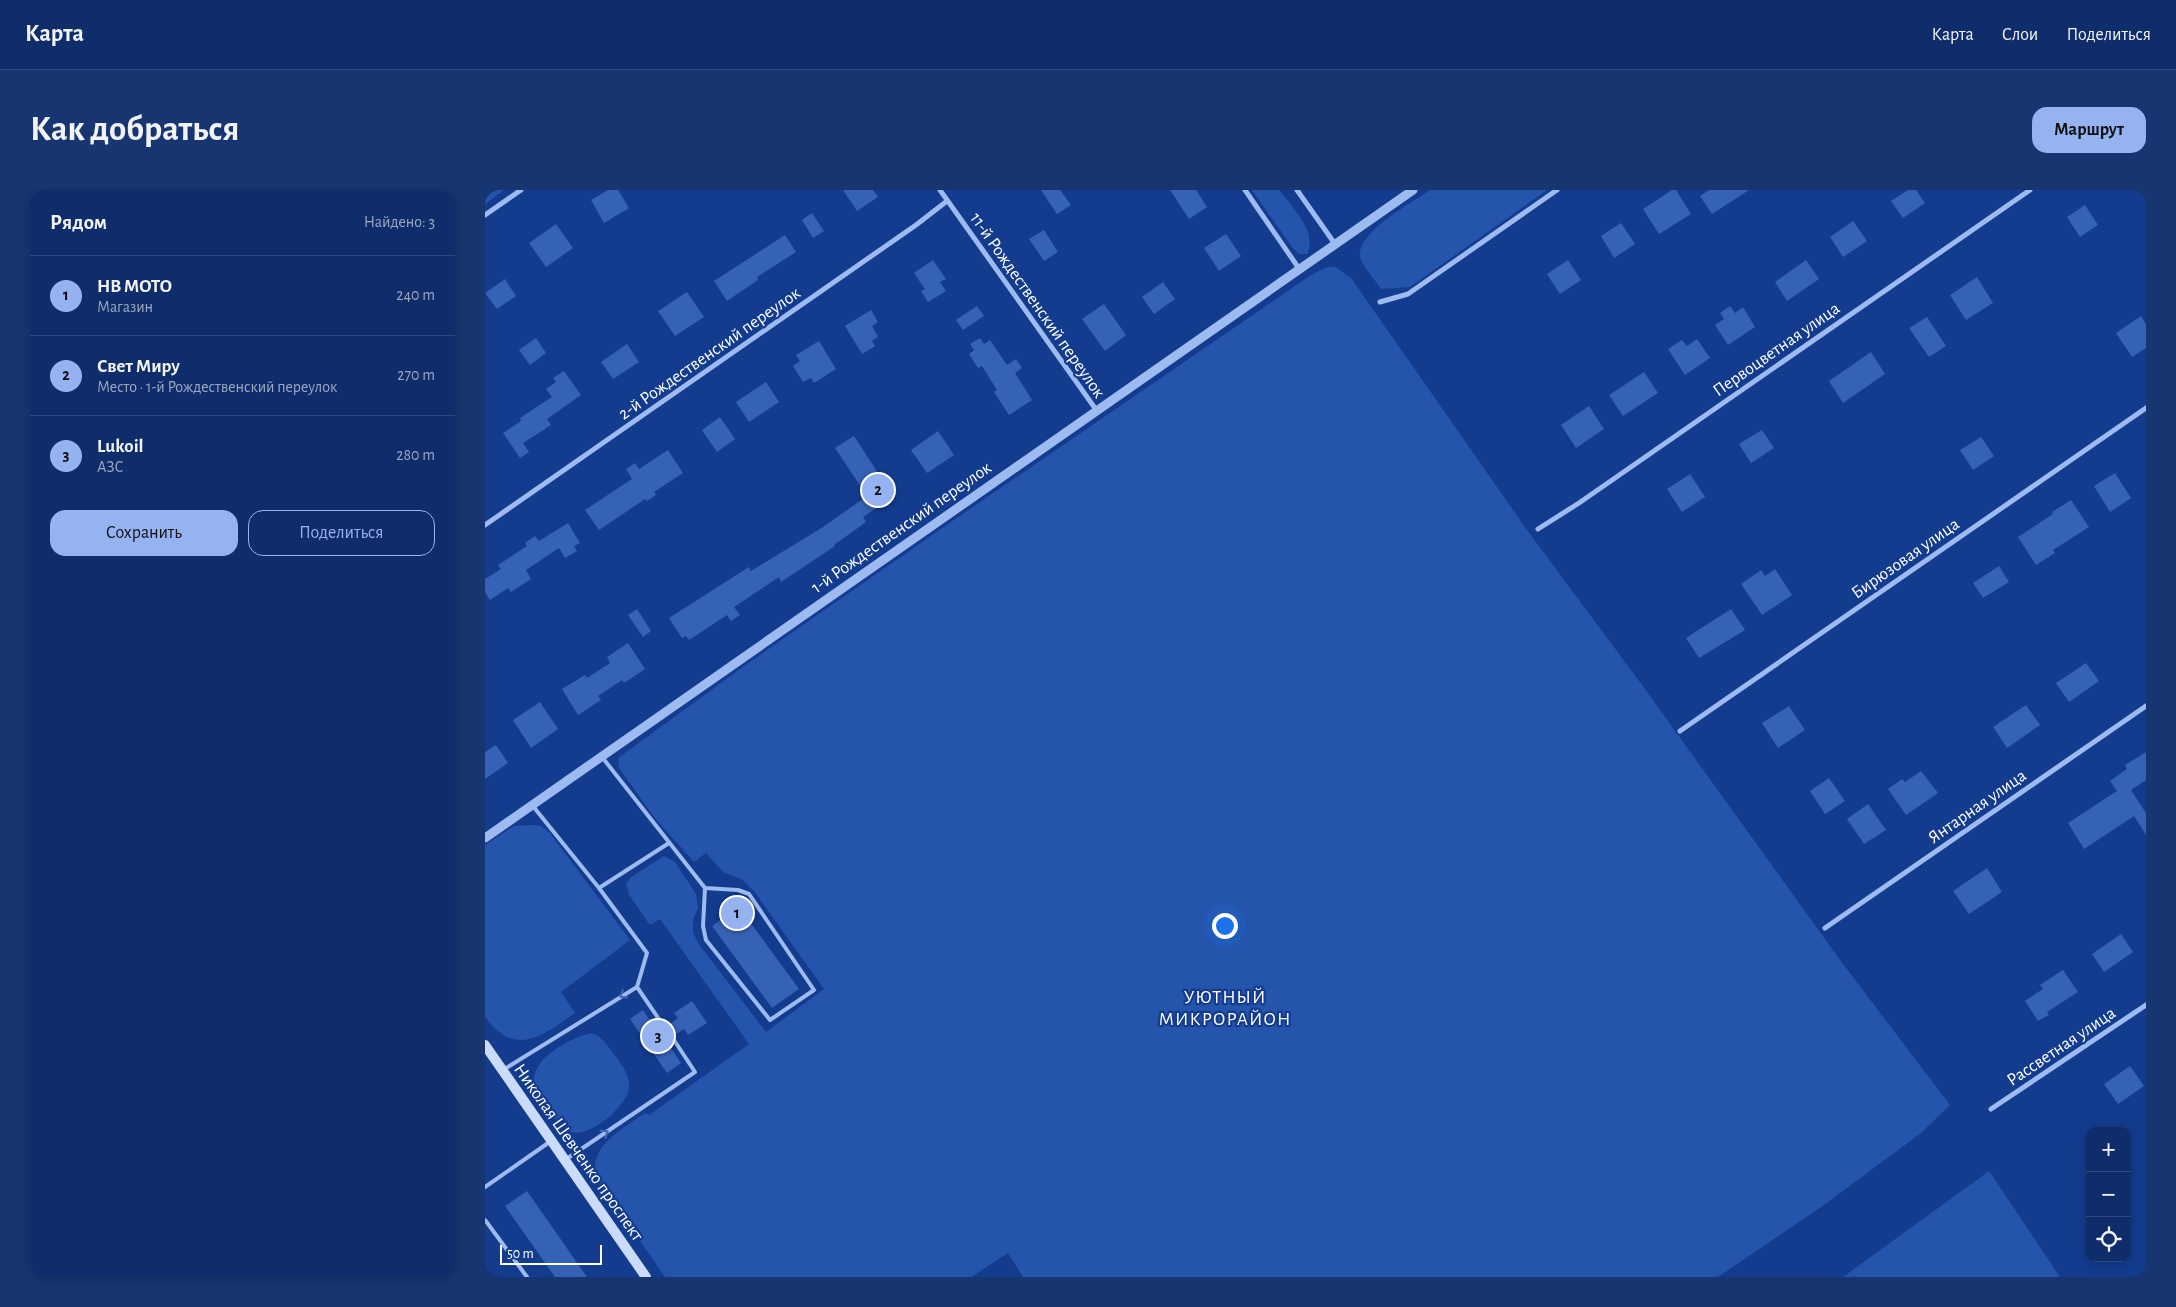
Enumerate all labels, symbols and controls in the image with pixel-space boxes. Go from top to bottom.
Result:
text: Карта [25,22,84,46]
text: Карта [1932,26,1974,44]
text: Слои [2002,26,2038,44]
text: Поделиться [2066,26,2151,44]
button: Маршрут [2032,107,2146,153]
text: Как добраться [30,112,239,147]
street label: 11-й Рождественский переулок [966,210,1108,402]
text: Рядом [50,212,107,233]
text: Найдено: 3 [364,214,435,230]
text: HB MOTO [97,277,172,296]
street label: 2-й Рождественский переулок [615,284,804,424]
text: 1 [63,287,69,303]
text: 240 m [396,287,435,303]
text: Магазин [97,299,153,315]
street label: Первоцветная улица [1710,299,1843,400]
text: Свет Миру [97,357,180,376]
text: 2 [62,367,70,383]
text: 270 m [397,367,435,383]
text: Место · 1-й Рождественский переулок [97,379,337,395]
text: Lukoil [97,437,144,456]
text: 3 [63,447,69,463]
text: 280 m [396,447,435,463]
street label: 1-й Рождественский переулок [808,458,996,597]
text: АЗС [97,459,124,475]
pin: 2 [862,471,894,509]
button: Сохранить [50,510,238,556]
button: Поделиться [248,510,435,556]
street label: Бирюзовая улица [1848,515,1963,603]
street label: Янтарная улица [1925,766,2030,847]
pin: 1 [721,894,753,932]
your location [1212,913,1238,939]
district label: УЮТНЫЙ МИКРОРАЙОН [1159,987,1291,1029]
one-way arrow [620,989,629,999]
street label: Рассветная улица [2004,1004,2119,1090]
pin: 3 [642,1017,674,1055]
street label: Николая Шевченко проспект [510,1061,647,1245]
map controls [2086,1127,2131,1262]
button: + [2086,1127,2131,1172]
one-way arrow [600,1130,609,1139]
button: − [2086,1172,2131,1217]
button: locate [2086,1217,2131,1262]
scale bar [500,1242,603,1265]
text: 50 m [507,1247,534,1261]

